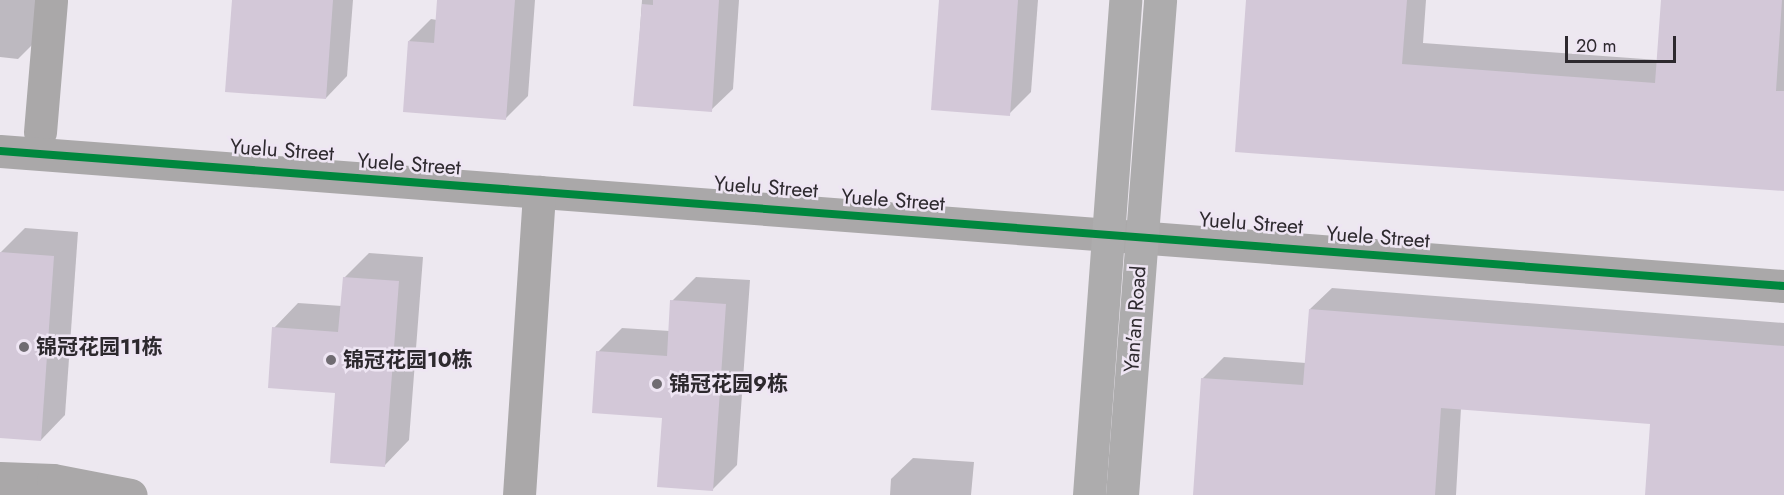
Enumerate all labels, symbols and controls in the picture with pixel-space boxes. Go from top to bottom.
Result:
scale bar [1568,24,1679,62]
text: 20 m [1576,33,1616,59]
street label: Yuelu Street [229,134,335,166]
street label: Yuele Street [356,148,462,180]
street label: Yuelu Street [713,171,819,203]
street label: Yuele Street [840,184,946,216]
street label: Yuelu Street [1198,207,1304,239]
street label: Yuele Street [1325,221,1431,253]
street label: Yan'an Road [1119,265,1151,373]
place label: 锦冠花园11栋 [36,334,162,360]
marker: 锦冠花园11栋 [17,340,31,354]
place label: 锦冠花园10栋 [343,347,473,373]
marker: 锦冠花园10栋 [324,353,338,367]
place label: 锦冠花园9栋 [669,371,788,397]
marker: 锦冠花园9栋 [650,377,664,391]

